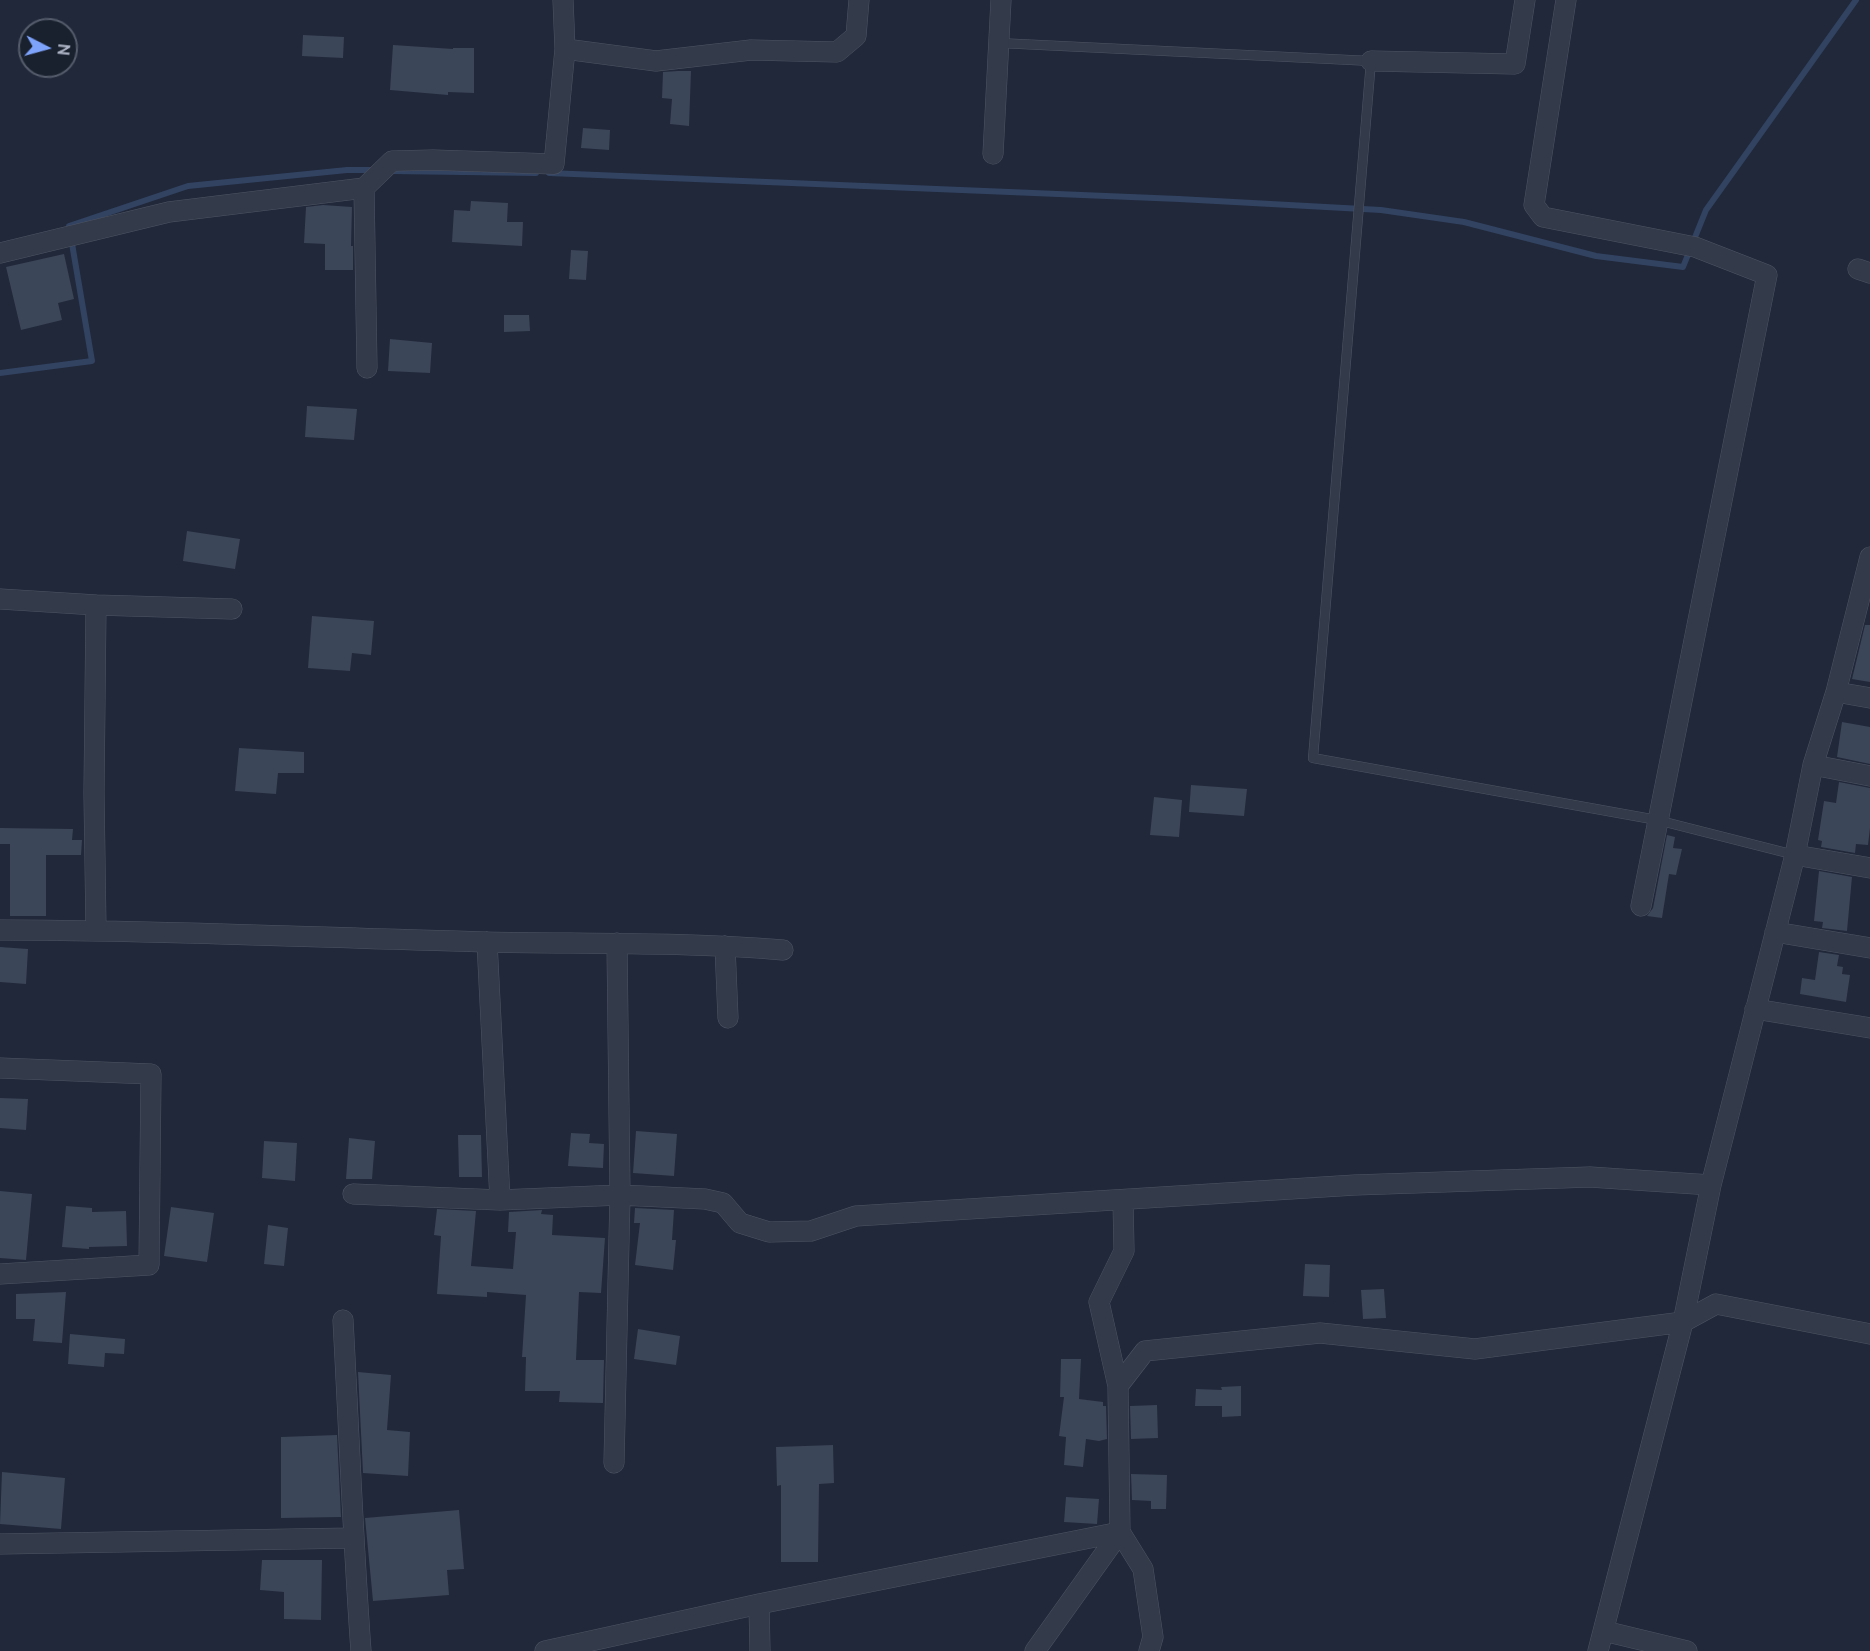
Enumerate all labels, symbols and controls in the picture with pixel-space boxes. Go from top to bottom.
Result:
north arrow [18,18,78,78]
text: N [54,43,73,57]

